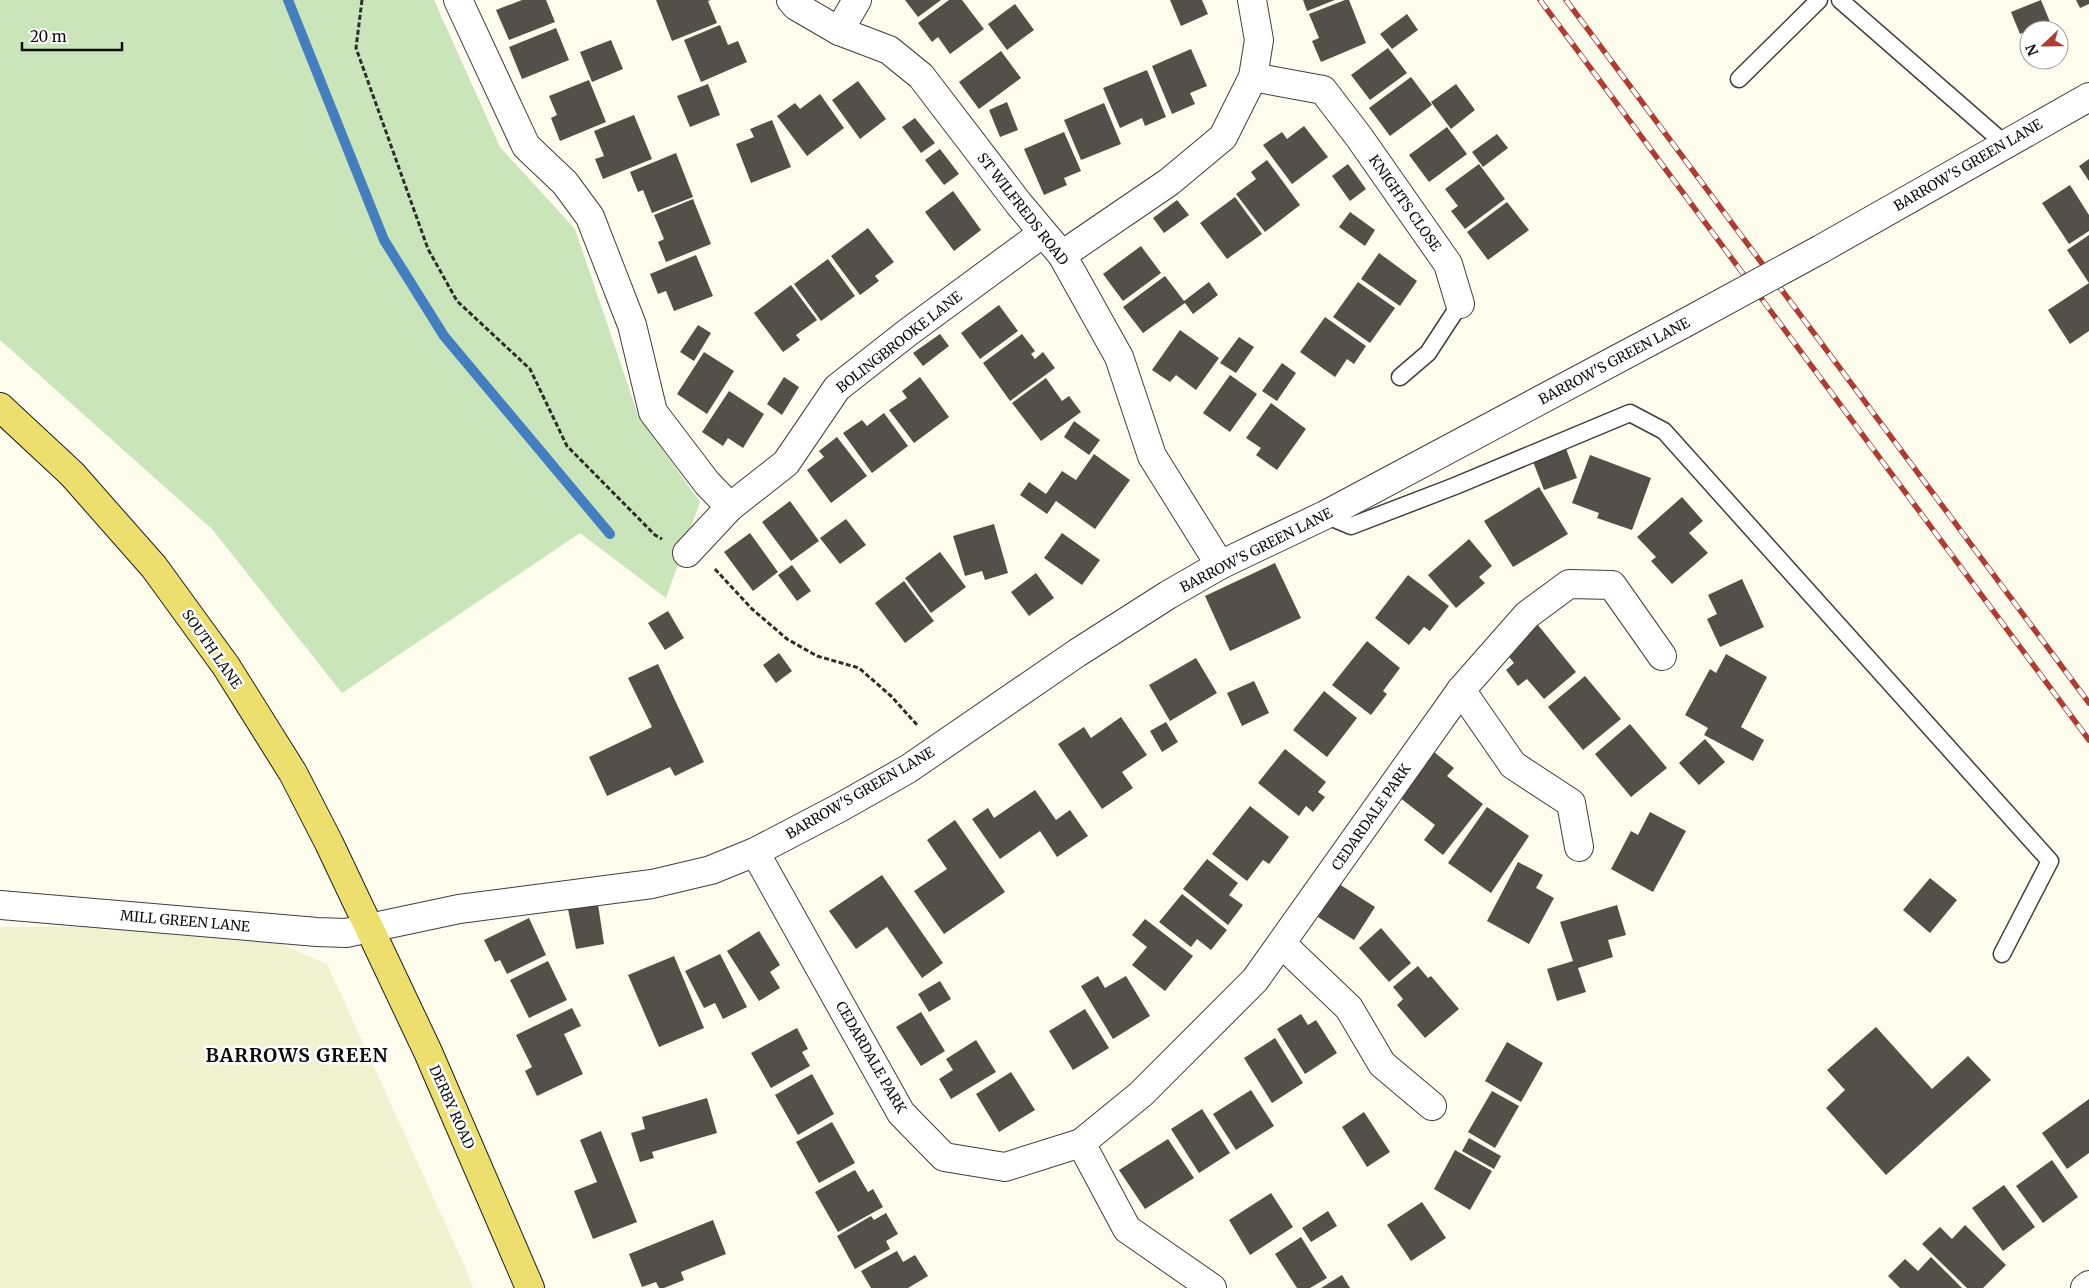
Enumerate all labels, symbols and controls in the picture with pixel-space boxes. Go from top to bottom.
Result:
scale bar [22,20,122,52]
north arrow [2019,20,2069,70]
text: 20 m [30,27,67,46]
text: N [2022,41,2042,58]
street label: BARROW'S GREEN LANE [1890,115,2046,215]
street label: ST WILFREDS ROAD [973,149,1073,269]
street label: KNIGHTS CLOSE [1365,151,1445,255]
street label: BOLINGBROOKE LANE [833,287,966,397]
street label: BARROW'S GREEN LANE [1535,313,1693,409]
street label: BARROW'S GREEN LANE [1177,504,1335,596]
street label: SOUTH LANE [178,606,246,692]
street label: BARROW'S GREEN LANE [782,743,938,843]
street label: CEDARDALE PARK [1327,759,1415,874]
street label: MILL GREEN LANE [119,906,251,936]
street label: CEDARDALE PARK [832,998,911,1117]
district label: BARROWS GREEN [205,1043,389,1067]
street label: DERBY ROAD [425,1062,479,1152]

